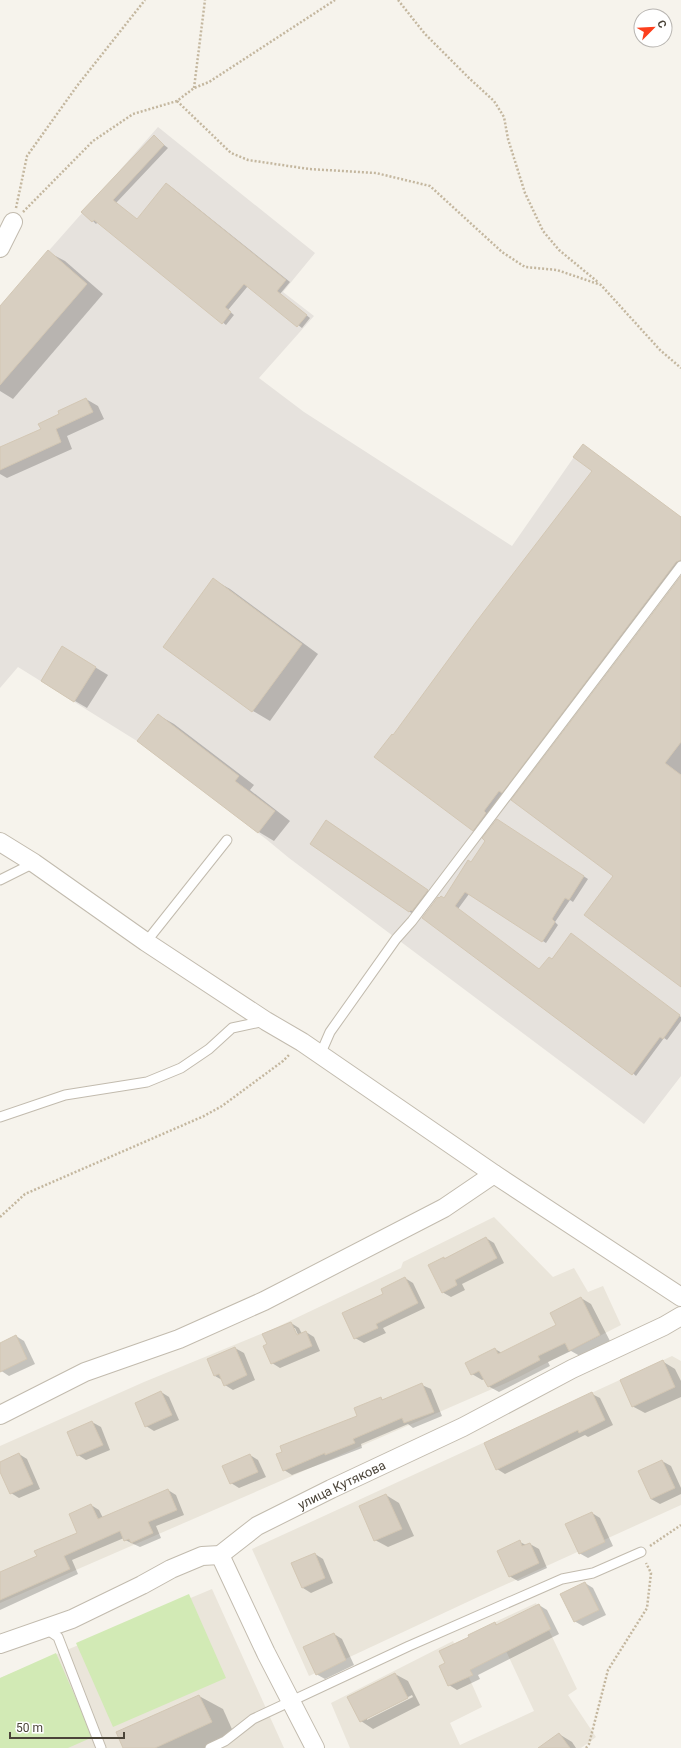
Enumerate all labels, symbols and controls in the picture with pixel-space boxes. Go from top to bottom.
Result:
north arrow [633,8,673,48]
text: С [654,18,669,30]
street label: улица Кутякова [295,1457,388,1512]
scale bar [10,1714,124,1740]
text: 50 m [16,1721,43,1735]

